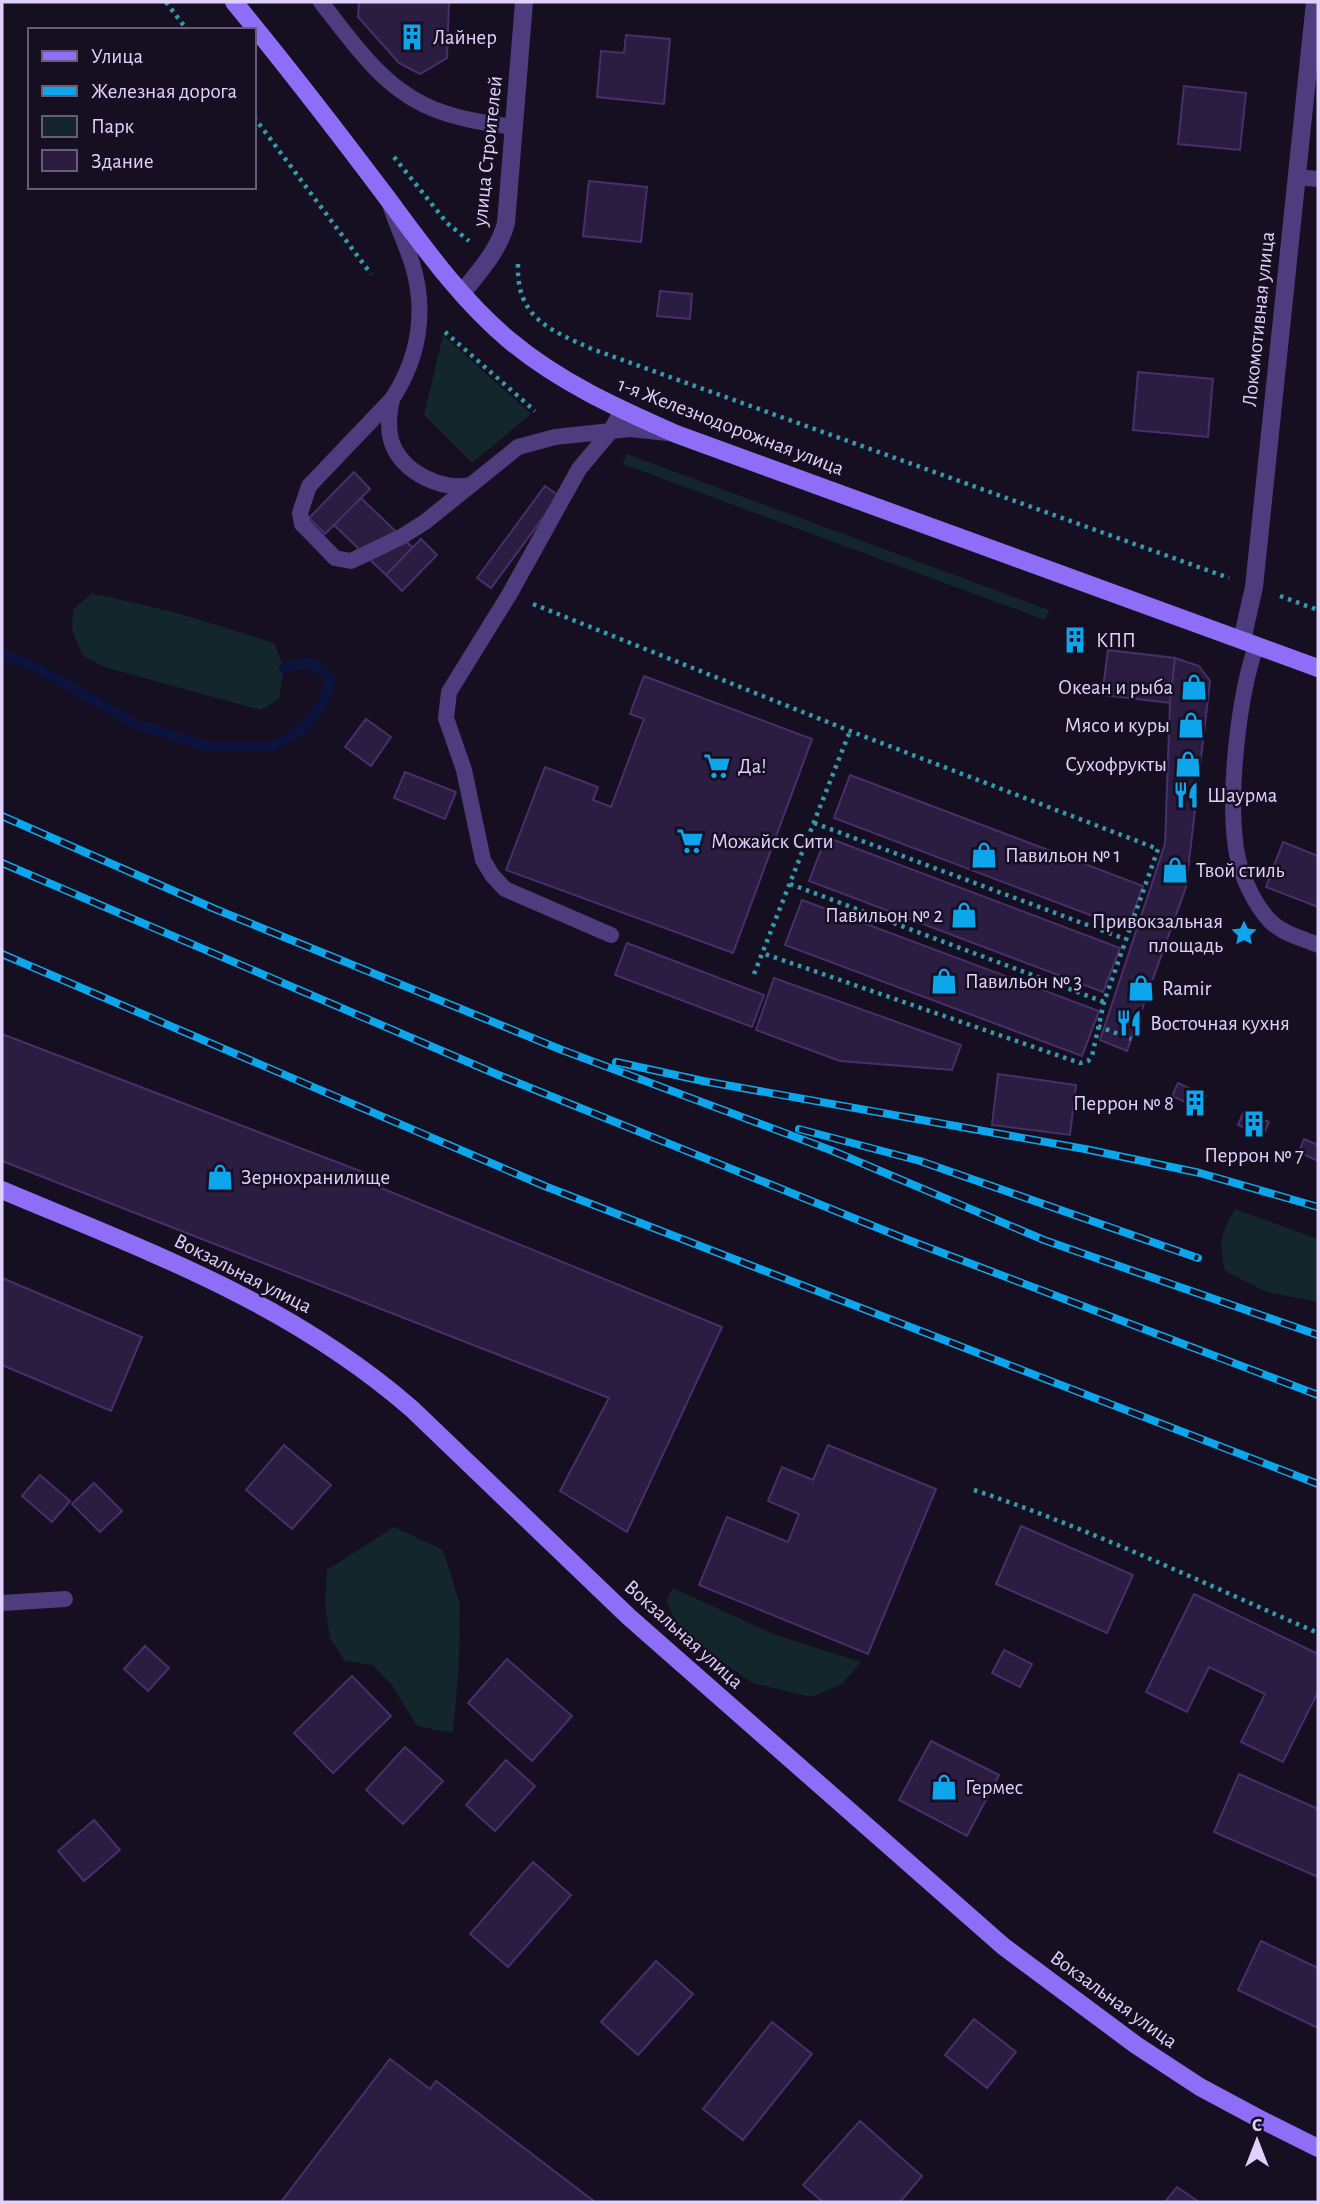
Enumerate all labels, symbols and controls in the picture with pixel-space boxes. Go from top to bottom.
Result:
building icon: Лайнер [397,22,427,52]
place label: Лайнер [433,27,497,48]
legend [28,28,256,189]
text: Улица [91,46,144,67]
street label: улица Строителей [469,75,506,228]
text: Железная дорога [91,81,238,102]
text: Парк [91,116,135,137]
text: Здание [91,151,154,172]
street label: Локомотивная улица [1239,230,1278,408]
street label: 1-я Железнодорожная улица [615,374,847,480]
building icon: КПП [1060,625,1090,655]
place label: КПП [1096,630,1136,651]
shop icon: Океан и рыба [1179,672,1209,702]
place label: Океан и рыба [1058,677,1173,698]
shop icon: Мясо и куры [1176,710,1206,740]
place label: Мясо и куры [1064,715,1170,736]
shop icon: Сухофрукты [1173,749,1203,779]
supermarket icon: Да! [702,751,732,781]
place label: Сухофрукты [1065,754,1167,775]
place label: Да! [738,756,767,777]
restaurant icon: Шаурма [1171,780,1201,810]
place label: Шаурма [1207,785,1278,806]
supermarket icon: Можайск Сити [675,826,705,856]
place label: Можайск Сити [711,831,834,852]
shop icon: Павильон № 1 [969,840,999,870]
place label: Павильон № 1 [1005,845,1121,866]
shop icon: Твой стиль [1160,855,1190,885]
place label: Твой стиль [1196,860,1285,881]
shop icon: Павильон № 2 [949,900,979,930]
place label: Павильон № 2 [825,905,943,926]
place label: Привокзальная площадь [1092,911,1223,956]
place icon: Привокзальная площадь [1229,918,1259,948]
shop icon: Павильон № 3 [929,966,959,996]
place label: Павильон № 3 [965,971,1082,992]
shop icon: Ramir [1126,973,1156,1003]
place label: Ramir [1162,978,1212,999]
restaurant icon: Восточная кухня [1114,1008,1144,1038]
place label: Восточная кухня [1150,1013,1290,1034]
building icon: Перрон № 8 [1180,1088,1210,1118]
place label: Перрон № 8 [1073,1093,1174,1114]
building icon: Перрон № 7 [1239,1109,1269,1139]
place label: Перрон № 7 [1204,1145,1304,1166]
shop icon: Зернохранилище [205,1162,235,1192]
place label: Зернохранилище [241,1167,390,1188]
street label: Вокзальная улица [171,1230,315,1317]
street label: Вокзальная улица [620,1576,747,1693]
shop icon: Гермес [929,1772,959,1802]
place label: Гермес [965,1777,1023,1798]
street label: Вокзальная улица [1046,1946,1181,2053]
north arrow [1222,2106,1292,2176]
text: С [1252,2116,1262,2135]

